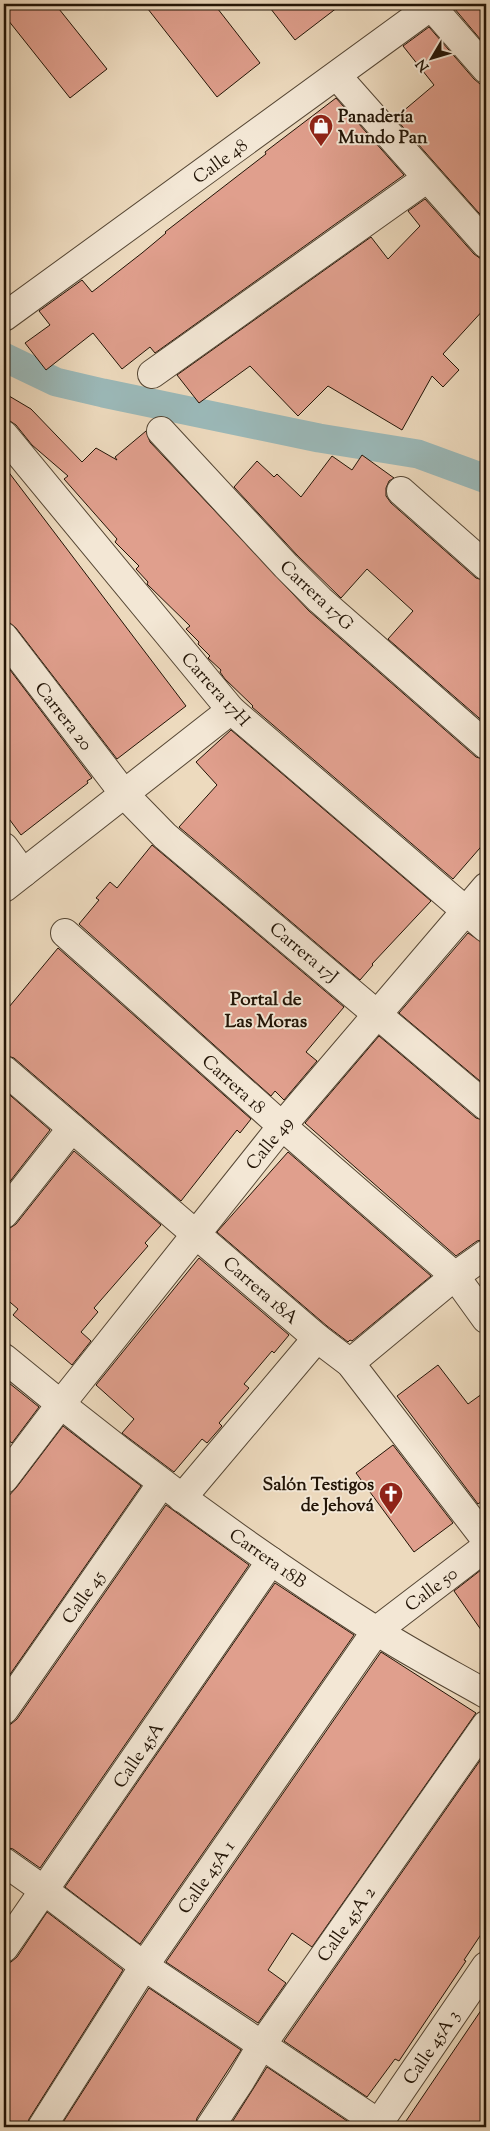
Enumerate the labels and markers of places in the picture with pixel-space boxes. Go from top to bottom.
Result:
place label: Panadería Mundo Pan [338,105,428,152]
shop icon: Panadería Mundo Pan [308,113,334,147]
place label: Salón Testigos de Jehová [262,1473,375,1520]
church icon: Salón Testigos de Jehová [378,1481,404,1515]

